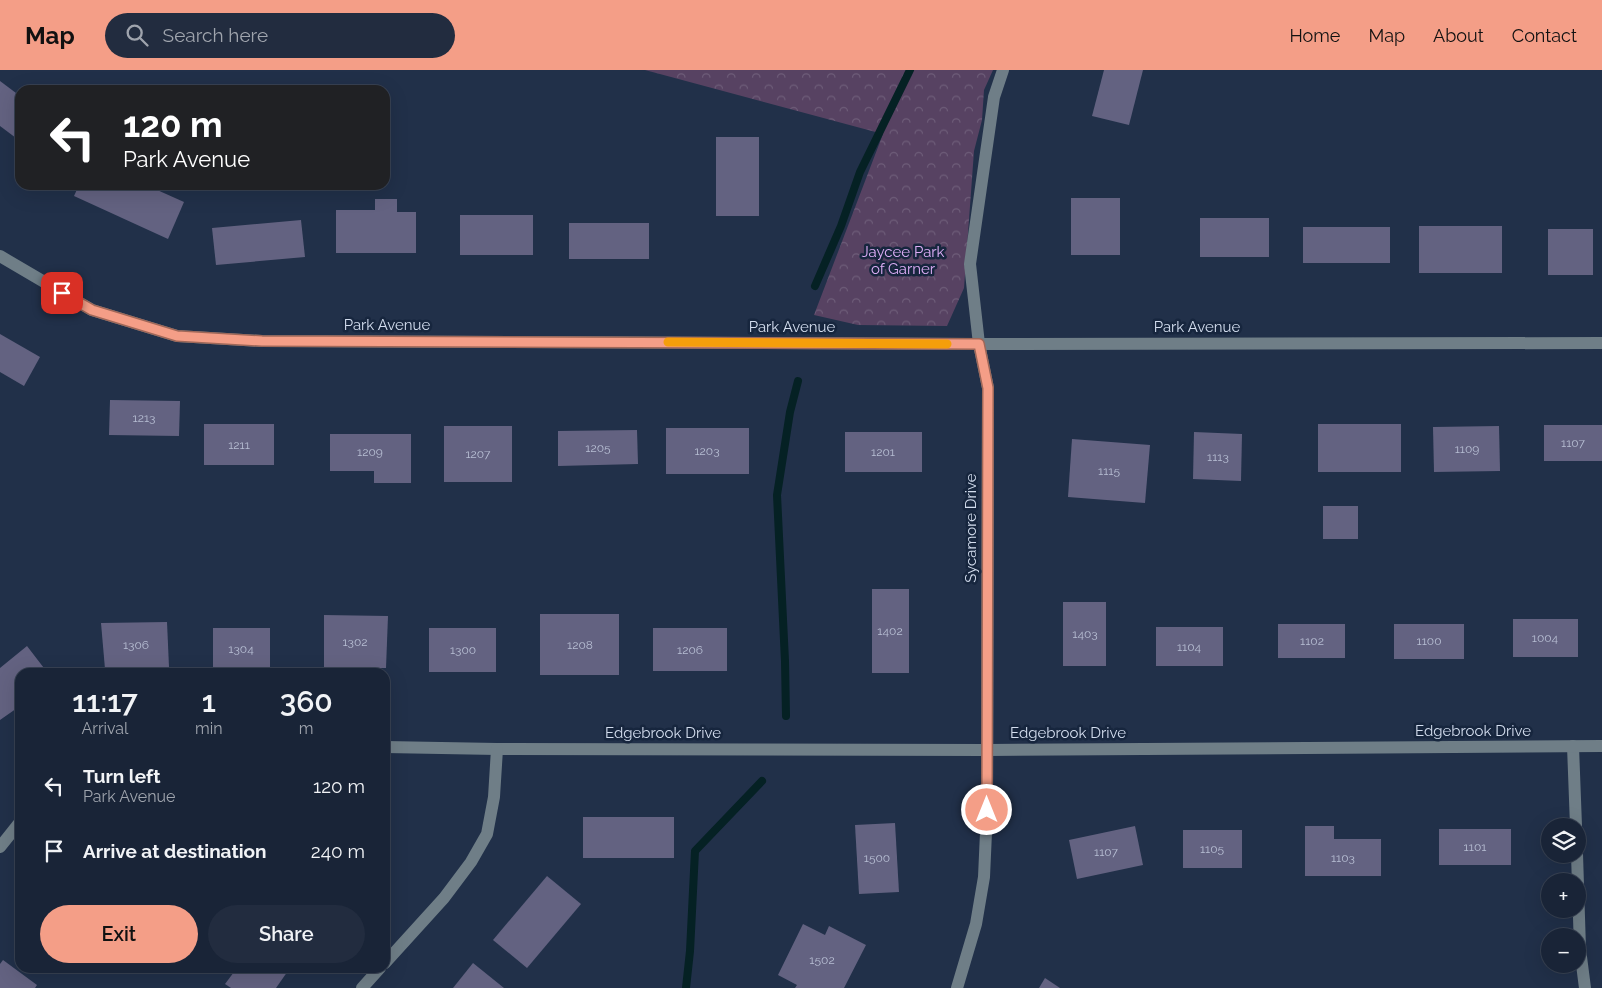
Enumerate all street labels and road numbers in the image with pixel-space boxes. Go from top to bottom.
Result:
street label: Park Avenue [344,316,431,334]
street label: Park Avenue [749,318,836,336]
street label: Park Avenue [1154,318,1241,336]
street label: Sycamore Drive [962,473,980,583]
street label: Edgebrook Drive [1415,722,1531,740]
street label: Edgebrook Drive [605,724,721,742]
street label: Edgebrook Drive [1010,724,1126,742]

